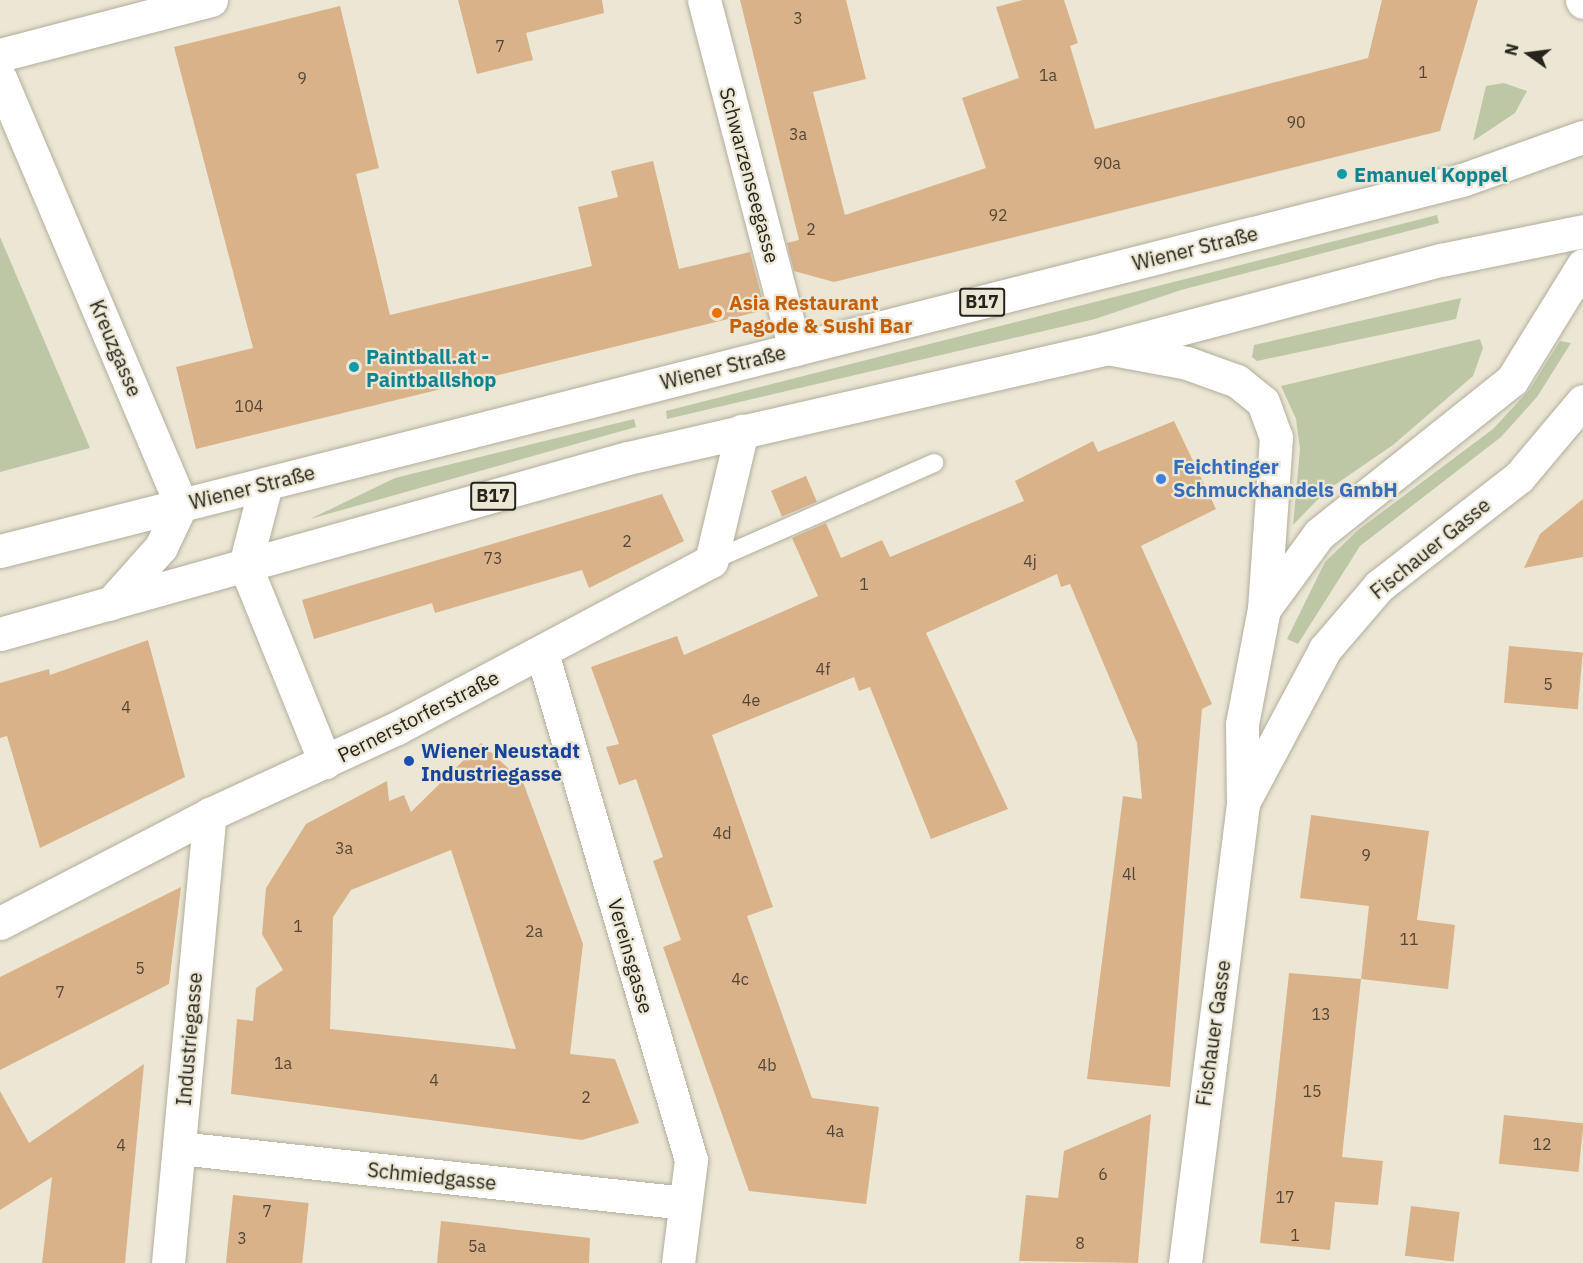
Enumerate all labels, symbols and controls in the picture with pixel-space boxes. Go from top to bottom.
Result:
house number: 3 [793,8,803,28]
north arrow [1499,24,1559,84]
house number: 7 [495,36,505,56]
text: N [1500,42,1523,58]
house number: 1 [1418,62,1428,82]
house number: 1a [1039,65,1057,85]
house number: 9 [297,68,307,88]
street label: Schwarzenseegasse [715,85,785,265]
house number: 90 [1286,112,1306,132]
house number: 3a [789,124,807,144]
house number: 90a [1093,153,1121,173]
place label: Emanuel Koppel [1354,162,1508,186]
marker: Emanuel Koppel [1335,167,1349,181]
house number: 92 [988,205,1008,225]
house number: 2 [806,219,816,239]
street label: Wiener Straße [1130,221,1260,275]
road number: B17 [958,287,1006,317]
place label: Asia Restaurant Pagode & Sushi Bar [729,290,912,337]
street label: Kreuzgasse [85,296,147,400]
marker: Asia Restaurant Pagode & Sushi Bar [710,306,724,320]
street label: Wiener Straße [658,340,788,394]
place label: Paintball.at - Paintballshop [366,344,496,391]
marker: Paintball.at - Paintballshop [347,360,361,374]
house number: 104 [235,396,263,416]
place label: Feichtinger Schmuckhandels GmbH [1173,455,1398,502]
street label: Wiener Straße [187,460,317,514]
marker: Feichtinger Schmuckhandels GmbH [1154,472,1168,486]
road number: B17 [469,481,517,511]
street label: Fischauer Gasse [1365,492,1495,604]
house number: 2 [622,531,632,551]
house number: 73 [483,548,503,568]
house number: 4j [1023,551,1037,571]
house number: 1 [859,574,869,594]
house number: 4f [816,659,830,679]
street label: Pernerstorferstraße [333,665,503,767]
house number: 5 [1543,674,1553,694]
house number: 4e [742,690,760,710]
house number: 4 [121,697,131,717]
place label: Wiener Neustadt Industriegasse [421,738,580,785]
marker: Wiener Neustadt Industriegasse [402,754,416,768]
house number: 4d [713,823,731,843]
house number: 3a [335,838,353,858]
house number: 9 [1361,845,1371,865]
house number: 4l [1122,864,1136,884]
street label: Vereinsgasse [603,896,659,1016]
house number: 1 [293,916,303,936]
house number: 2a [525,921,543,941]
house number: 11 [1399,929,1419,949]
house number: 5 [135,958,145,978]
street label: Fischauer Gasse [1191,958,1235,1108]
house number: 4c [731,969,749,989]
street label: Industriegasse [171,971,207,1107]
house number: 7 [55,982,65,1002]
house number: 13 [1311,1004,1331,1024]
house number: 1a [274,1053,292,1073]
house number: 4b [758,1055,776,1075]
house number: 4 [429,1070,439,1090]
house number: 15 [1302,1081,1322,1101]
house number: 2 [581,1087,591,1107]
house number: 4a [826,1121,844,1141]
house number: 12 [1532,1134,1552,1154]
house number: 4 [116,1135,126,1155]
street label: Schmiedgasse [366,1157,498,1195]
house number: 6 [1098,1164,1108,1184]
house number: 17 [1275,1187,1295,1207]
house number: 7 [262,1201,272,1221]
house number: 1 [1290,1225,1300,1245]
house number: 3 [237,1228,247,1248]
house number: 8 [1075,1233,1085,1253]
house number: 5a [468,1236,486,1256]

